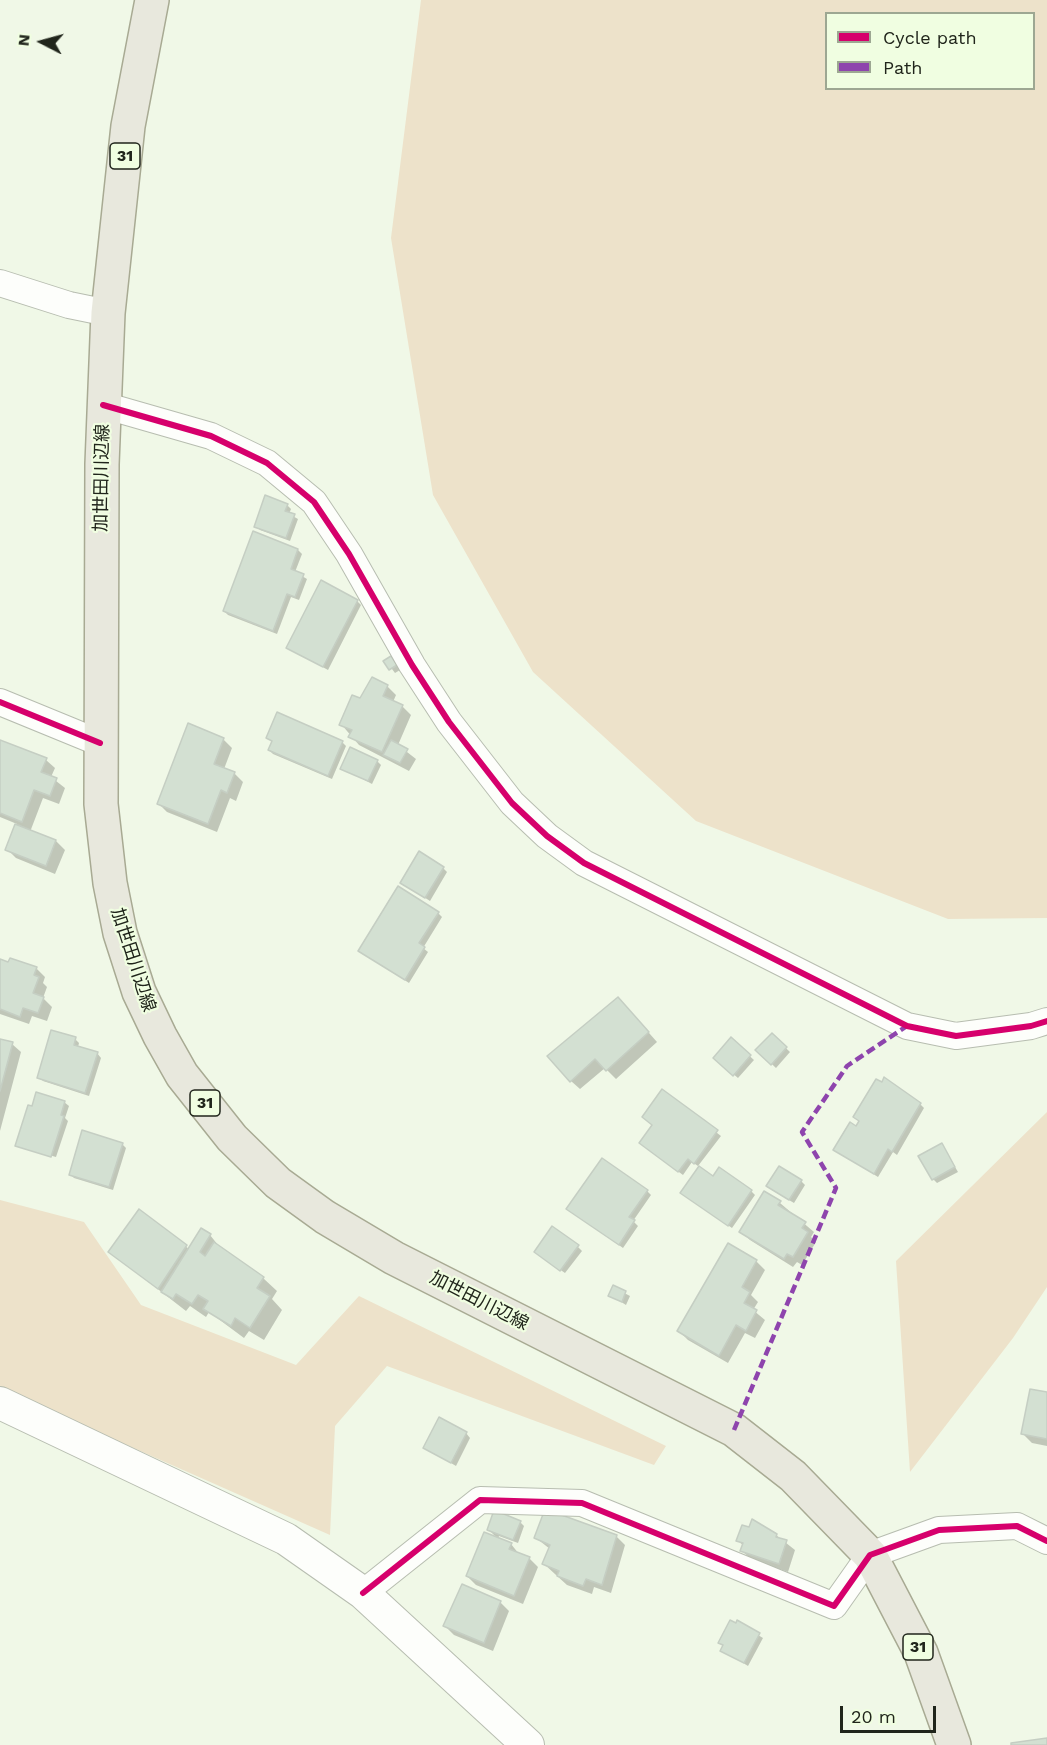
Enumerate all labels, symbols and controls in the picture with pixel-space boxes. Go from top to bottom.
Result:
north arrow [12,12,72,72]
legend [825,12,1035,90]
text: Cycle path [883,27,977,48]
text: N [14,33,34,47]
text: Path [883,57,923,78]
road number: 31 [110,143,140,169]
street label: 加世田川辺線 [90,424,114,532]
street label: 加世田川辺線 [106,905,160,1015]
road number: 31 [190,1090,220,1116]
street label: 加世田川辺線 [426,1267,532,1335]
road number: 31 [903,1634,933,1660]
scale bar [843,1694,939,1732]
text: 20 m [851,1706,896,1727]

